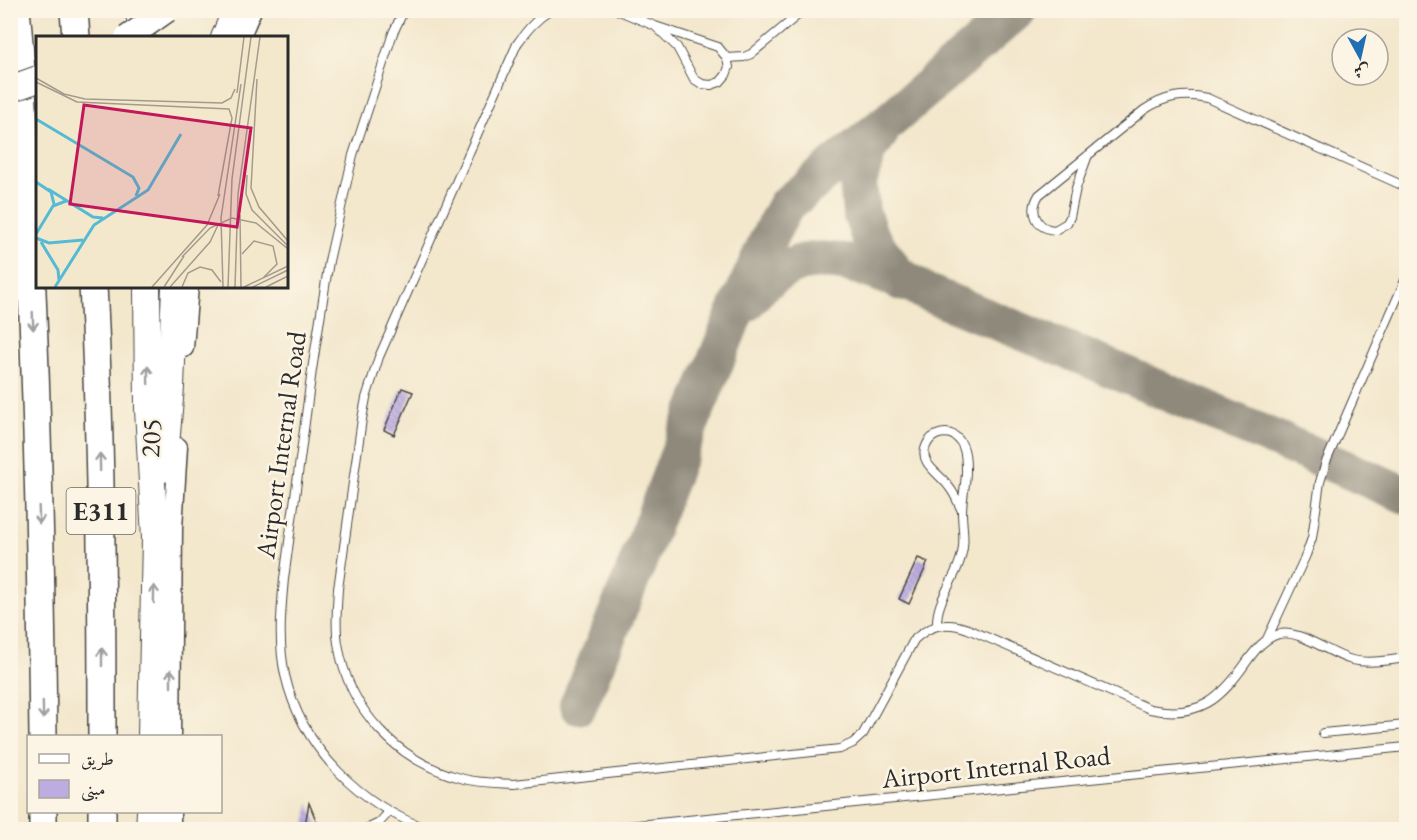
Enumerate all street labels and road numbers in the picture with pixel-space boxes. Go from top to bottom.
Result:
street label: Airport Internal Road [247,329,314,562]
street label: 205 [132,418,169,458]
road number: E311 [66,488,136,534]
street label: Airport Internal Road [879,737,1112,796]

